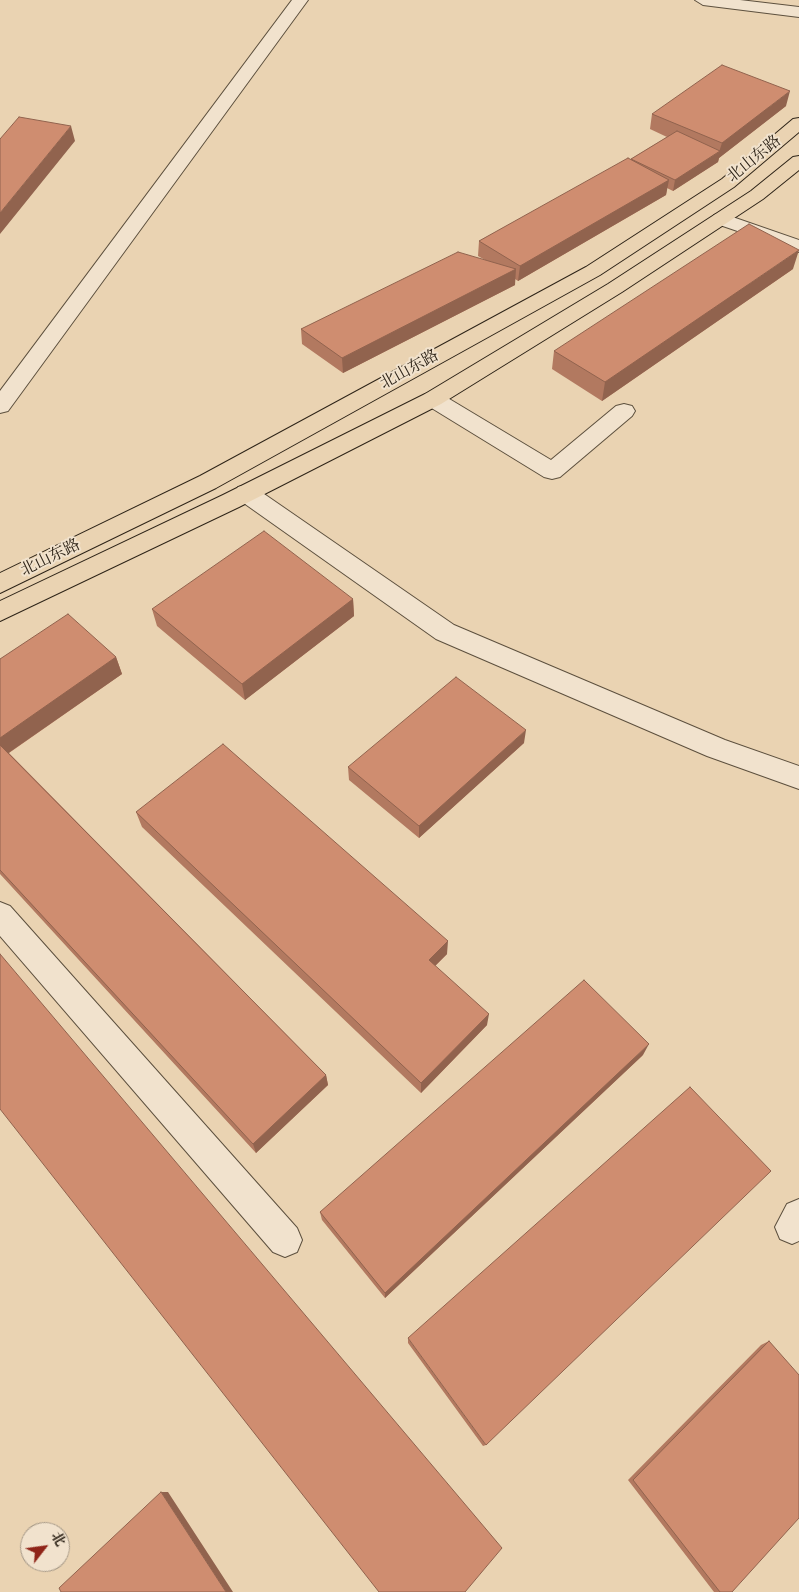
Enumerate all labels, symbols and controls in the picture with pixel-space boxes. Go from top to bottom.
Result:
street label: 北山东路 [724,132,786,188]
street label: 北山东路 [377,347,443,395]
street label: 北山东路 [18,536,84,582]
north arrow [20,1522,70,1572]
text: 北 [46,1529,69,1551]

